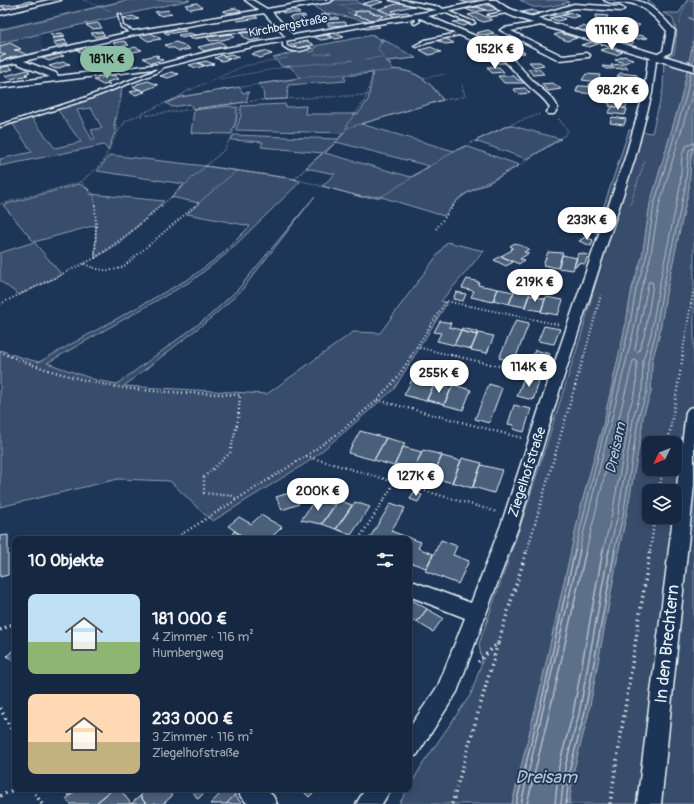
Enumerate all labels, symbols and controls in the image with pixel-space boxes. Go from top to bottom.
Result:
street label: Kirchbergstraße [247,11,329,41]
pin: 111K € [579,17,645,51]
text: 111K € [595,22,629,38]
pin: 152K € [462,36,528,70]
text: 152K € [476,41,514,57]
pin: 181K € [74,46,140,80]
text: 181K € [89,51,125,67]
pin: 98.2K € [581,77,655,111]
text: 98.2K € [597,82,639,98]
pin: 233K € [554,207,620,241]
text: 233K € [567,212,607,228]
pin: 219K € [502,269,568,303]
text: 219K € [516,274,554,290]
pin: 114K € [496,354,562,388]
text: 114K € [511,359,547,375]
pin: 255K € [406,360,472,394]
text: 255K € [419,365,459,381]
water label: Dreisam [601,419,631,475]
street label: Ziegelhofstraße [504,425,550,519]
north arrow [642,436,682,476]
map controls [642,436,682,524]
pin: 127K € [383,463,449,497]
text: 127K € [397,468,435,484]
pin: 200K € [285,478,351,512]
text: 200K € [296,483,340,499]
button: layers [642,484,682,524]
icon: filters [374,549,396,571]
text: 10 Objekte [28,550,104,571]
street label: In den Brechtern [650,584,684,704]
text: 181 000 € [152,608,227,629]
icon: home [60,610,108,658]
text: 4 Zimmer · 116 m² [152,629,254,645]
text: Humbergweg [152,645,224,661]
text: 233 000 € [152,708,233,729]
icon: home [60,710,108,758]
text: 3 Zimmer · 116 m² [152,729,253,745]
text: Ziegelhofstraße [152,745,239,761]
water label: Dreisam [515,766,578,789]

